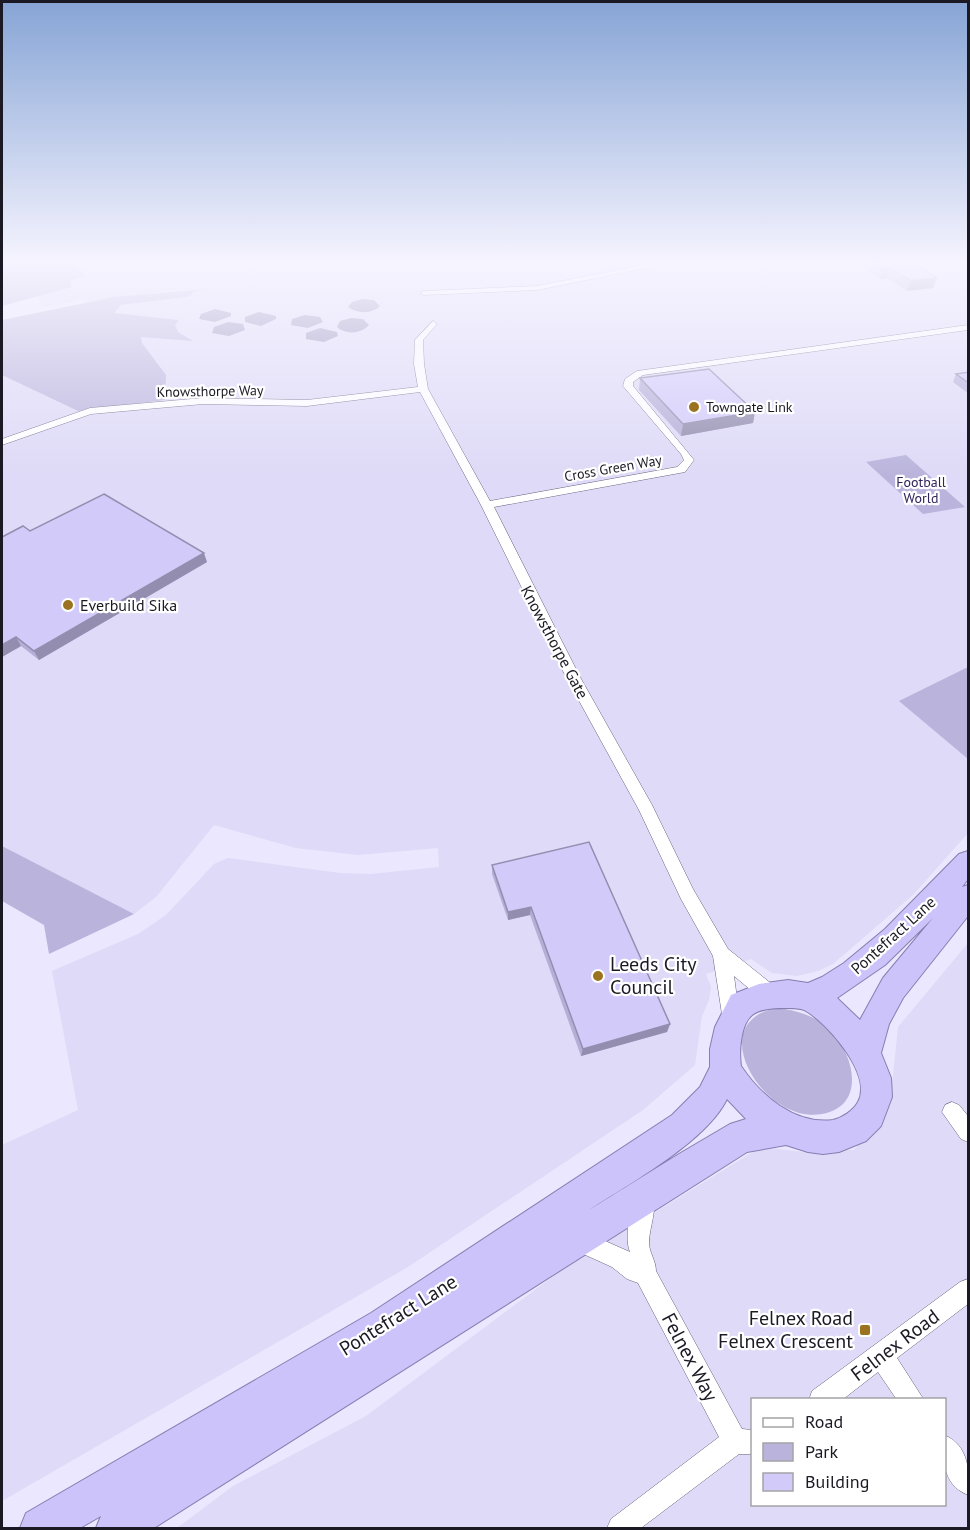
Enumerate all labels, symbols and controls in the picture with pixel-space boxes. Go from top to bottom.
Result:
street label: Knowsthorpe Way [157,381,264,401]
place label: Towngate Link [706,398,793,416]
marker: Towngate Link [687,400,701,414]
street label: Cross Green Way [563,450,664,485]
park label: Football World [896,473,946,507]
street label: Knowsthorpe Gate [517,582,593,702]
place label: Everbuild Sika [80,595,177,615]
marker: Everbuild Sika [61,598,75,612]
street label: Pontefract Lane [846,892,940,978]
place label: Leeds City Council [610,951,697,1000]
marker: Leeds City Council [591,969,605,983]
street label: Pontefract Lane [334,1268,462,1362]
street label: Felnex Road [845,1303,945,1387]
place label: Felnex Road Felnex Crescent [718,1305,853,1354]
street label: Felnex Way [656,1308,724,1406]
marker: Felnex Road Felnex Crescent [858,1323,872,1337]
legend [751,1398,946,1506]
text: Road [805,1410,843,1433]
text: Park [805,1440,838,1463]
text: Building [805,1470,869,1493]

